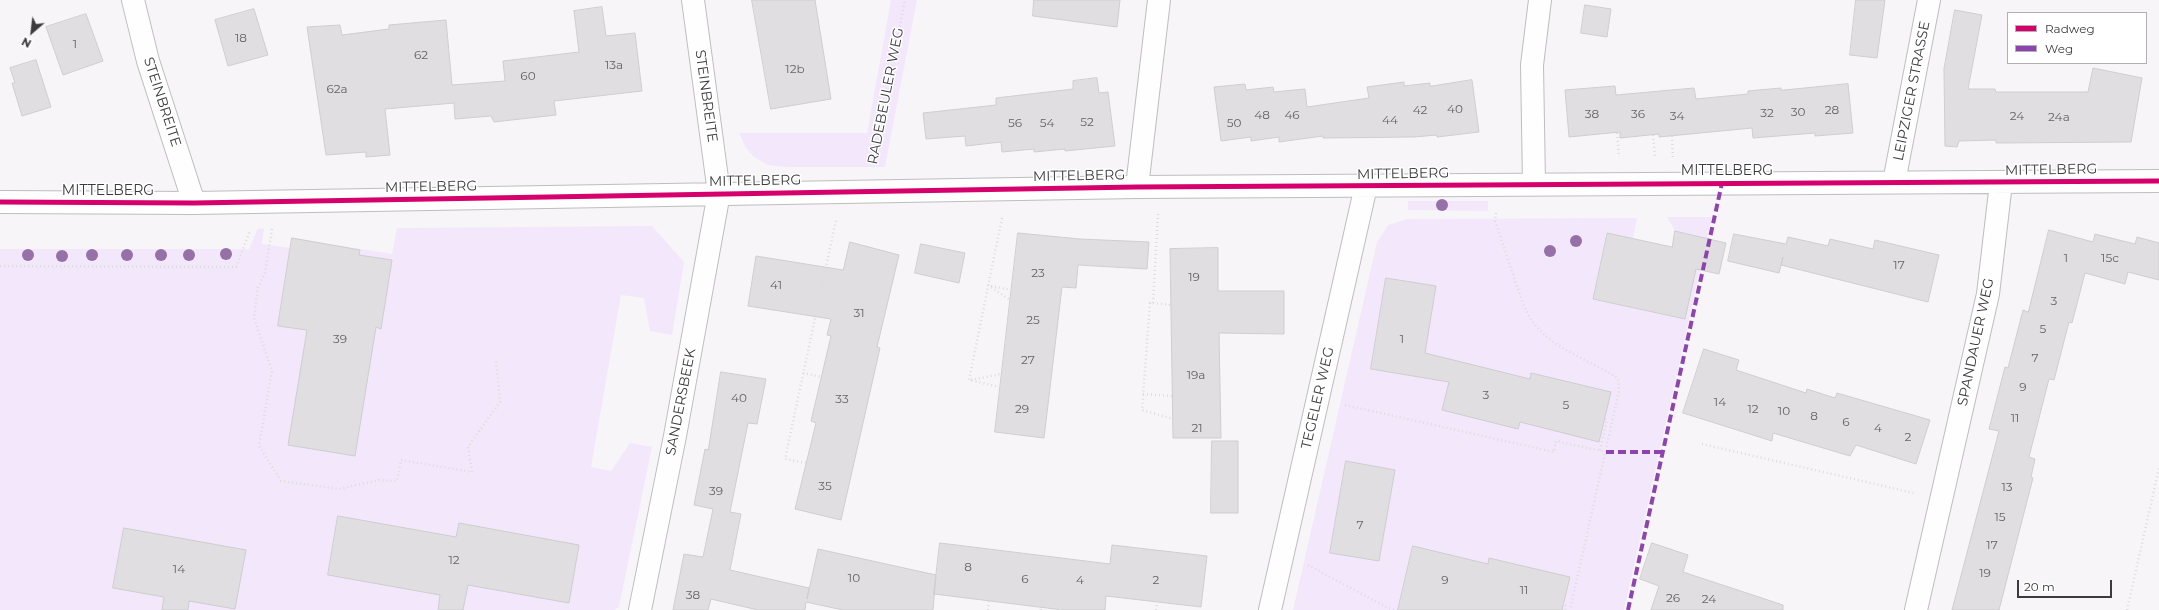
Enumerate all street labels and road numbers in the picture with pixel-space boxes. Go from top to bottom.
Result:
street label: LEIPZIGER STRASSE [1890,20,1934,162]
street label: RADEBEULER WEG [864,26,908,166]
street label: STEINBREITE [691,49,721,143]
street label: STEINBREITE [140,55,184,149]
street label: MITTELBERG [2005,161,2097,179]
street label: MITTELBERG [1681,163,1773,179]
street label: MITTELBERG [1357,165,1449,183]
street label: MITTELBERG [1033,167,1125,185]
street label: MITTELBERG [709,172,801,190]
street label: MITTELBERG [385,178,477,196]
street label: MITTELBERG [62,183,154,199]
street label: SPANDAUER WEG [1954,276,1998,408]
street label: TEGELER WEG [1298,345,1338,451]
street label: SANDERSBEEK [662,347,700,457]

